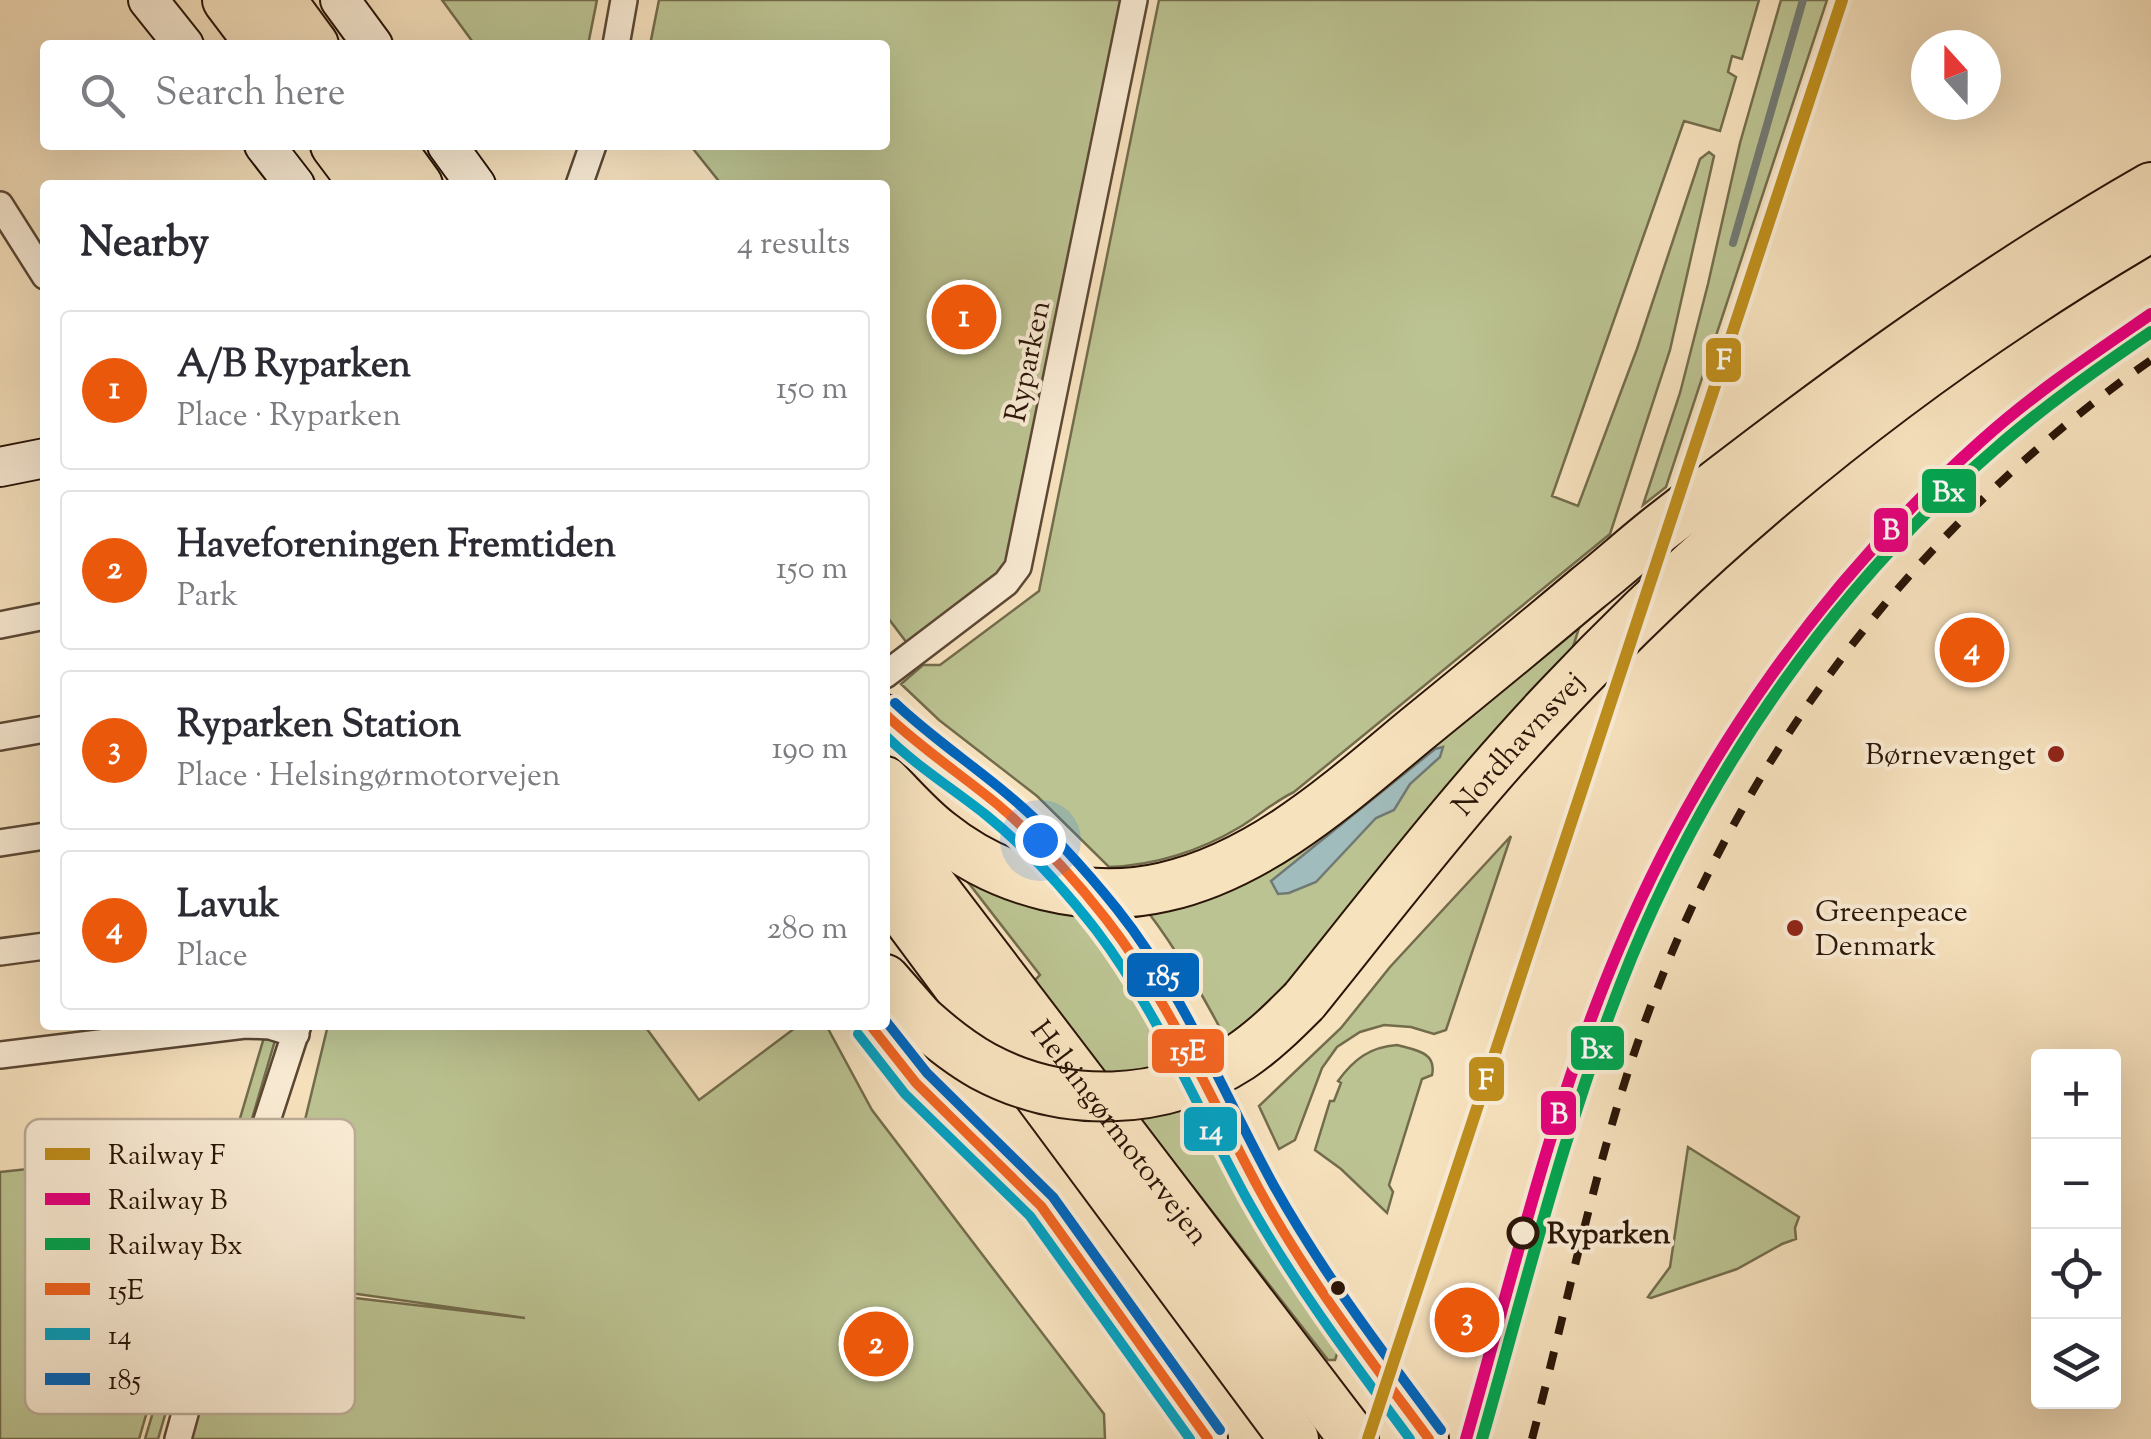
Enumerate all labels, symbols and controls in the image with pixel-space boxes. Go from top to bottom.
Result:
north arrow [1911,30,2001,120]
search box [40,40,890,150]
icon: search [75,68,130,123]
text: Search here [155,68,346,122]
text: Nearby [80,215,209,275]
text: 4 results [737,222,850,268]
pin: 1 [932,280,996,354]
street label: Ryparken [996,296,1063,426]
line badge: F [1704,336,1743,384]
text: A/B Ryparken [177,340,411,394]
text: F [1716,342,1732,382]
text: 1 [109,367,120,413]
text: 150 m [776,367,848,413]
text: Place · Ryparken [177,394,401,440]
line badge: Bx [1920,467,1978,515]
text: Bx [1933,474,1966,514]
line badge: B [1872,506,1910,554]
text: B [1882,512,1900,552]
text: Haveforeningen Fremtiden [177,520,616,574]
text: 2 [107,547,122,593]
text: 150 m [776,547,848,593]
text: Park [177,574,238,620]
pin: 4 [1940,612,2004,688]
street label: Nordhavnsvej [1443,663,1596,826]
text: Ryparken Station [177,700,461,754]
text: 3 [108,727,121,773]
text: 190 m [772,727,848,773]
place label: Børnevænget [1865,735,2036,778]
marker: Børnevænget [2045,743,2067,765]
text: Place · Helsingørmotorvejen [177,754,561,800]
your location [1015,815,1066,866]
text: Lavuk [177,880,279,934]
place label: Greenpeace Denmark [1815,892,1968,969]
text: 4 [106,907,123,953]
text: 280 m [767,907,848,953]
marker: Greenpeace Denmark [1784,917,1806,939]
text: Place [177,934,248,980]
line badge: 185 [1125,951,1201,999]
text: 185 [1146,958,1180,998]
street label: Helsingørmotorvejen [1018,1012,1218,1256]
line badge: Bx [1569,1024,1626,1072]
line badge: 15E [1150,1027,1226,1075]
text: Bx [1581,1031,1614,1071]
text: 15E [1170,1033,1206,1073]
map controls [2031,1049,2121,1409]
button: + [2031,1049,2121,1139]
line badge: F [1467,1055,1506,1103]
text: F [1478,1062,1494,1102]
line badge: B [1539,1089,1578,1137]
text: B [1550,1096,1568,1136]
line badge: 14 [1182,1105,1239,1153]
text: 14 [1199,1112,1223,1152]
legend [25,1119,355,1414]
text: Railway F [108,1137,225,1177]
button: − [2031,1139,2121,1229]
text: Railway B [108,1182,228,1222]
place label: Ryparken [1547,1214,1671,1257]
marker: Ryparken [1508,1218,1538,1248]
text: Railway Bx [108,1227,243,1267]
button: locate [2031,1229,2121,1319]
text: 15E [108,1272,144,1312]
unlabelled marker [1328,1278,1348,1298]
pin: 3 [1434,1282,1500,1358]
pin: 2 [844,1306,908,1382]
text: 14 [108,1317,132,1357]
button: layers [2031,1319,2121,1409]
text: 185 [108,1362,142,1402]

